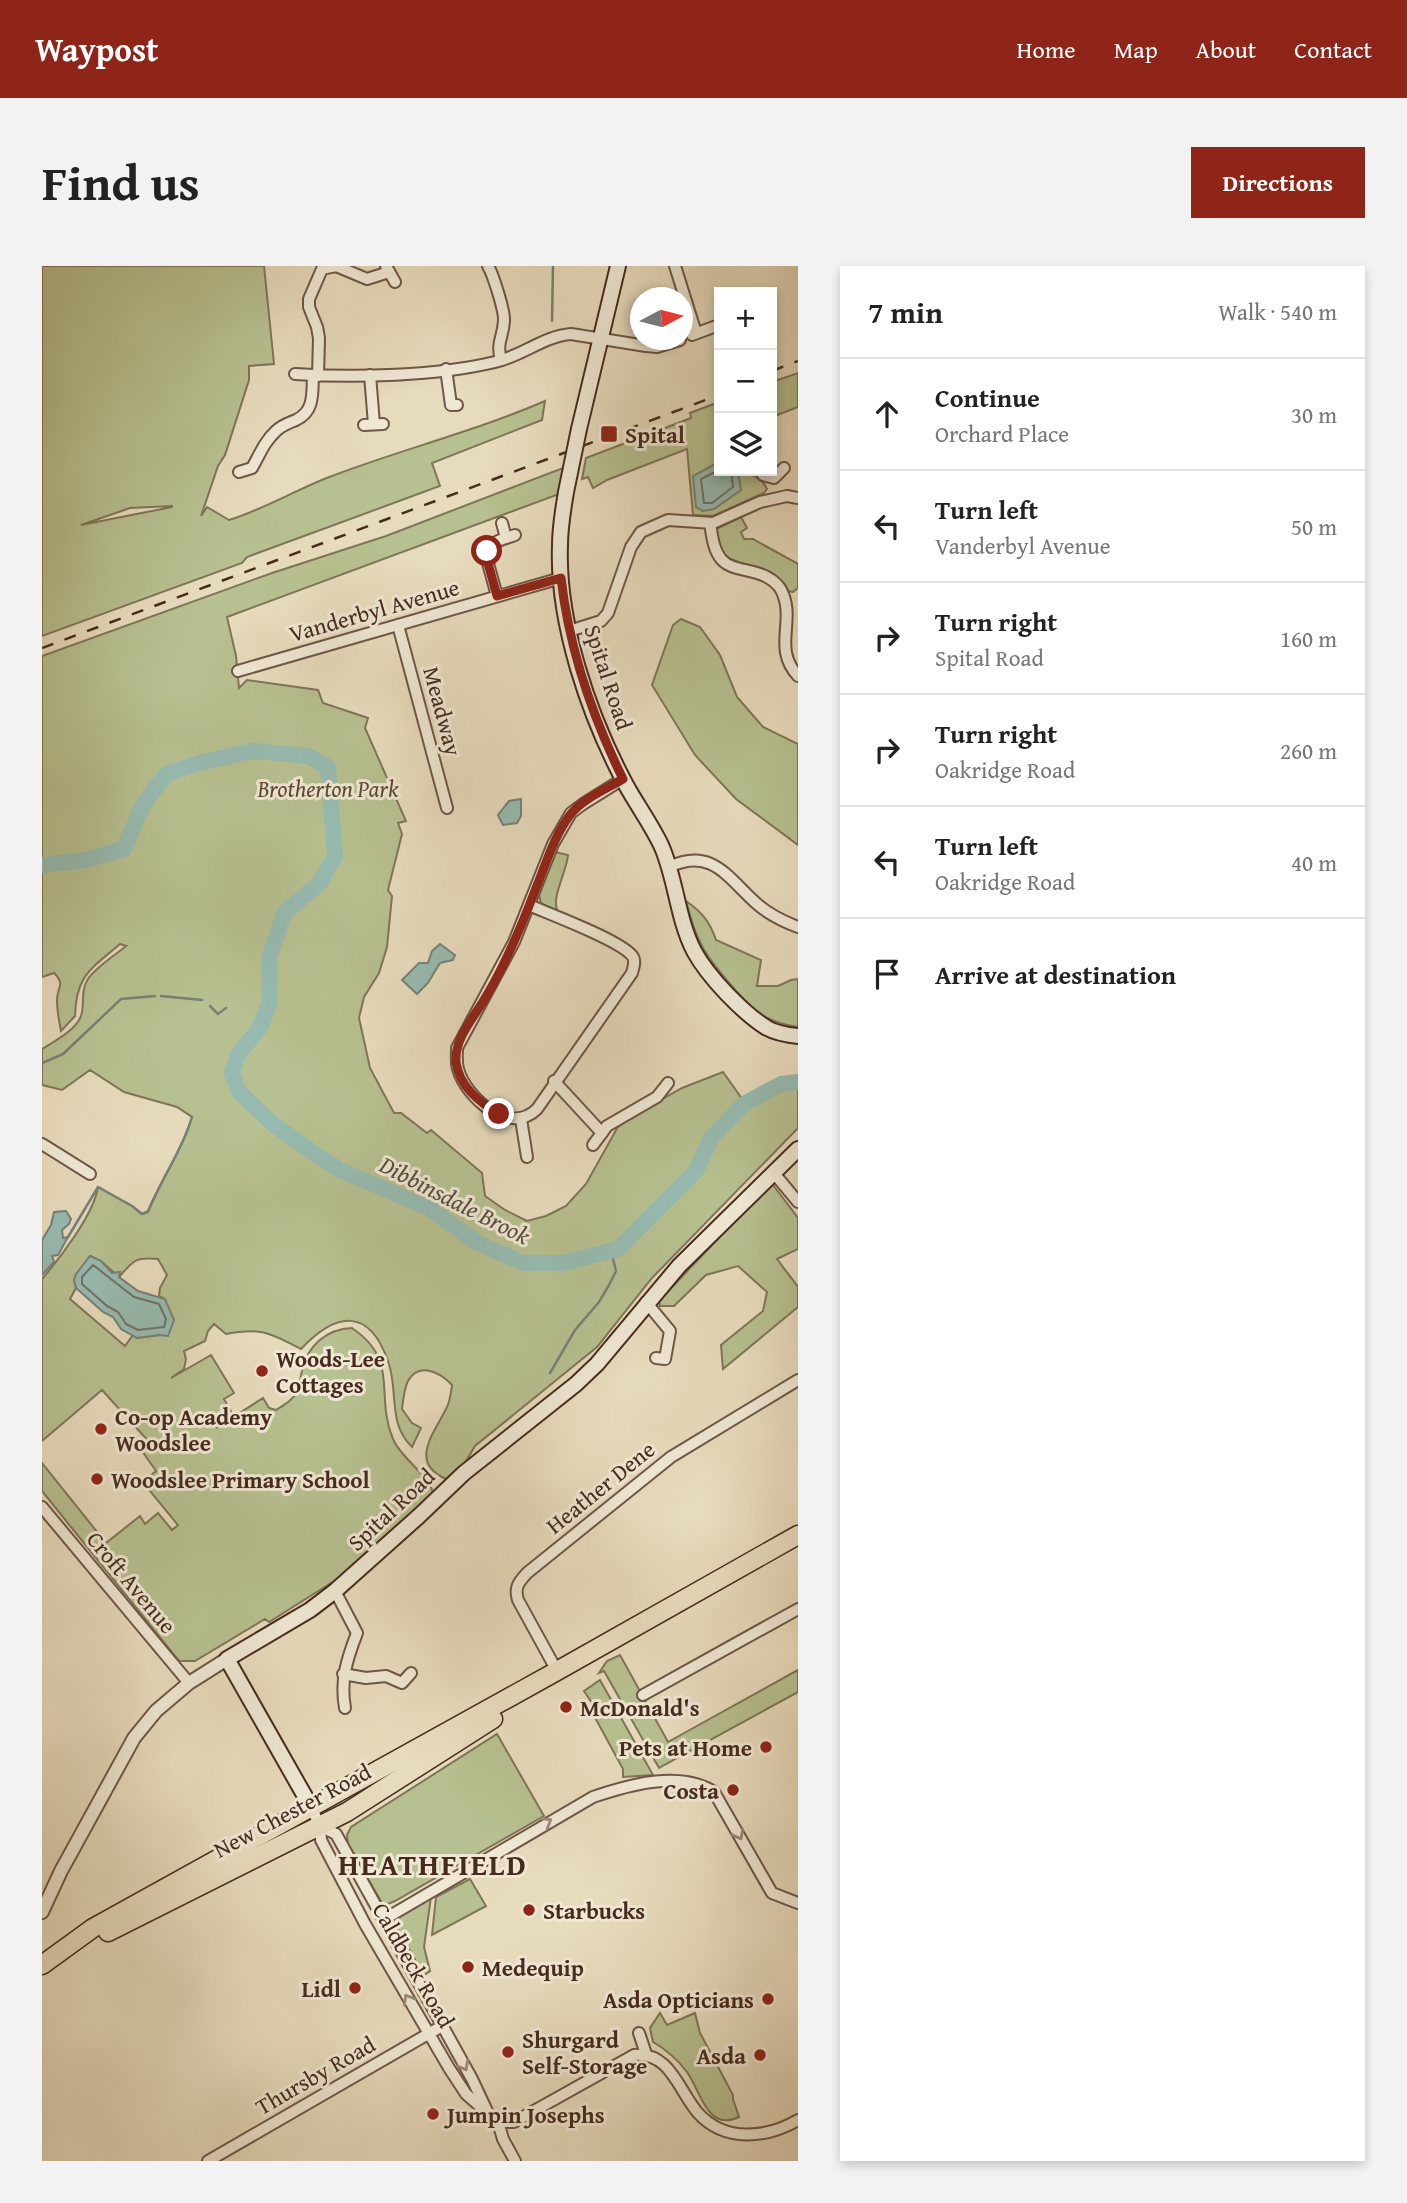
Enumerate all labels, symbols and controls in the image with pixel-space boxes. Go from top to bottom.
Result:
text: Waypost [35,25,159,73]
text: Home [1017,32,1076,67]
text: Map [1114,32,1158,67]
text: About [1196,32,1256,67]
text: Contact [1294,32,1372,67]
text: Find us [42,146,200,218]
button: Directions [1191,147,1365,218]
north arrow [630,287,693,350]
map controls [714,287,777,476]
button: + [714,287,777,350]
text: 7 min [868,290,943,334]
text: Walk · 540 m [1218,295,1337,328]
button: − [714,350,777,413]
text: Continue [935,378,1040,417]
icon: ahead [868,395,906,433]
text: 30 m [1291,398,1337,431]
button: layers [714,413,777,476]
text: Orchard Place [935,417,1069,450]
place label: Spital [625,418,685,451]
marker: Spital [599,424,619,444]
text: Turn left [935,490,1038,529]
icon: left [868,507,906,545]
text: 50 m [1291,510,1337,543]
text: Vanderbyl Avenue [935,529,1111,562]
route start [471,535,502,566]
street label: Vanderbyl Avenue [285,570,463,650]
text: Turn right [935,602,1057,641]
icon: right [868,619,906,657]
street label: Spital Road [577,620,642,734]
text: 160 m [1280,622,1337,655]
text: Spital Road [935,641,1044,674]
street label: Meadway [415,663,471,760]
text: Turn right [935,714,1057,753]
icon: right [868,731,906,769]
text: 260 m [1280,734,1337,767]
text: Oakridge Road [935,753,1075,786]
park label: Brotherton Park [257,772,399,805]
text: Turn left [935,826,1038,865]
icon: left [868,843,906,881]
text: 40 m [1291,846,1337,879]
text: Oakridge Road [935,865,1075,898]
icon: arrive [868,955,906,993]
text: Arrive at destination [935,955,1176,994]
route end [483,1098,514,1129]
water label: Dibbinsdale Brook [373,1147,536,1253]
place label: Woods-Lee Cottages [276,1342,385,1401]
marker: Woods-Lee Cottages [254,1363,270,1379]
place label: Co-op Academy Woodslee [115,1400,272,1459]
marker: Co-op Academy Woodslee [93,1421,109,1437]
street label: Heather Dene [538,1433,662,1541]
street label: Spital Road [340,1459,443,1558]
place label: Woodslee Primary School [111,1463,370,1496]
marker: Woodslee Primary School [89,1471,105,1487]
street label: Croft Avenue [79,1524,185,1640]
place label: McDonald's [580,1691,700,1724]
marker: McDonald's [558,1699,574,1715]
place label: Pets at Home [619,1731,752,1764]
marker: Pets at Home [758,1739,774,1755]
street label: New Chester Road [207,1754,377,1865]
place label: Costa [663,1774,719,1807]
marker: Costa [725,1782,741,1798]
one-way arrow [540,1818,553,1831]
one-way arrow [731,1828,744,1840]
district label: HEATHFIELD [338,1842,528,1886]
place label: Starbucks [543,1894,645,1927]
street label: Caldbeck Road [365,1896,464,2034]
marker: Starbucks [521,1902,537,1918]
place label: Medequip [482,1951,584,1984]
marker: Medequip [460,1959,476,1975]
place label: Lidl [302,1972,341,2005]
marker: Lidl [347,1980,363,1996]
place label: Asda Opticians [603,1983,754,2016]
marker: Asda Opticians [760,1991,776,2007]
one-way arrow [404,1993,417,2006]
place label: Shurgard Self-Storage [522,2023,647,2082]
street label: Thursby Road [249,2027,382,2123]
place label: Asda [696,2039,746,2072]
marker: Shurgard Self-Storage [500,2044,516,2060]
marker: Asda [752,2047,768,2063]
one-way arrow [456,2058,470,2071]
place label: Jumpin Josephs [443,2098,605,2131]
marker: Jumpin Josephs [425,2106,441,2122]

